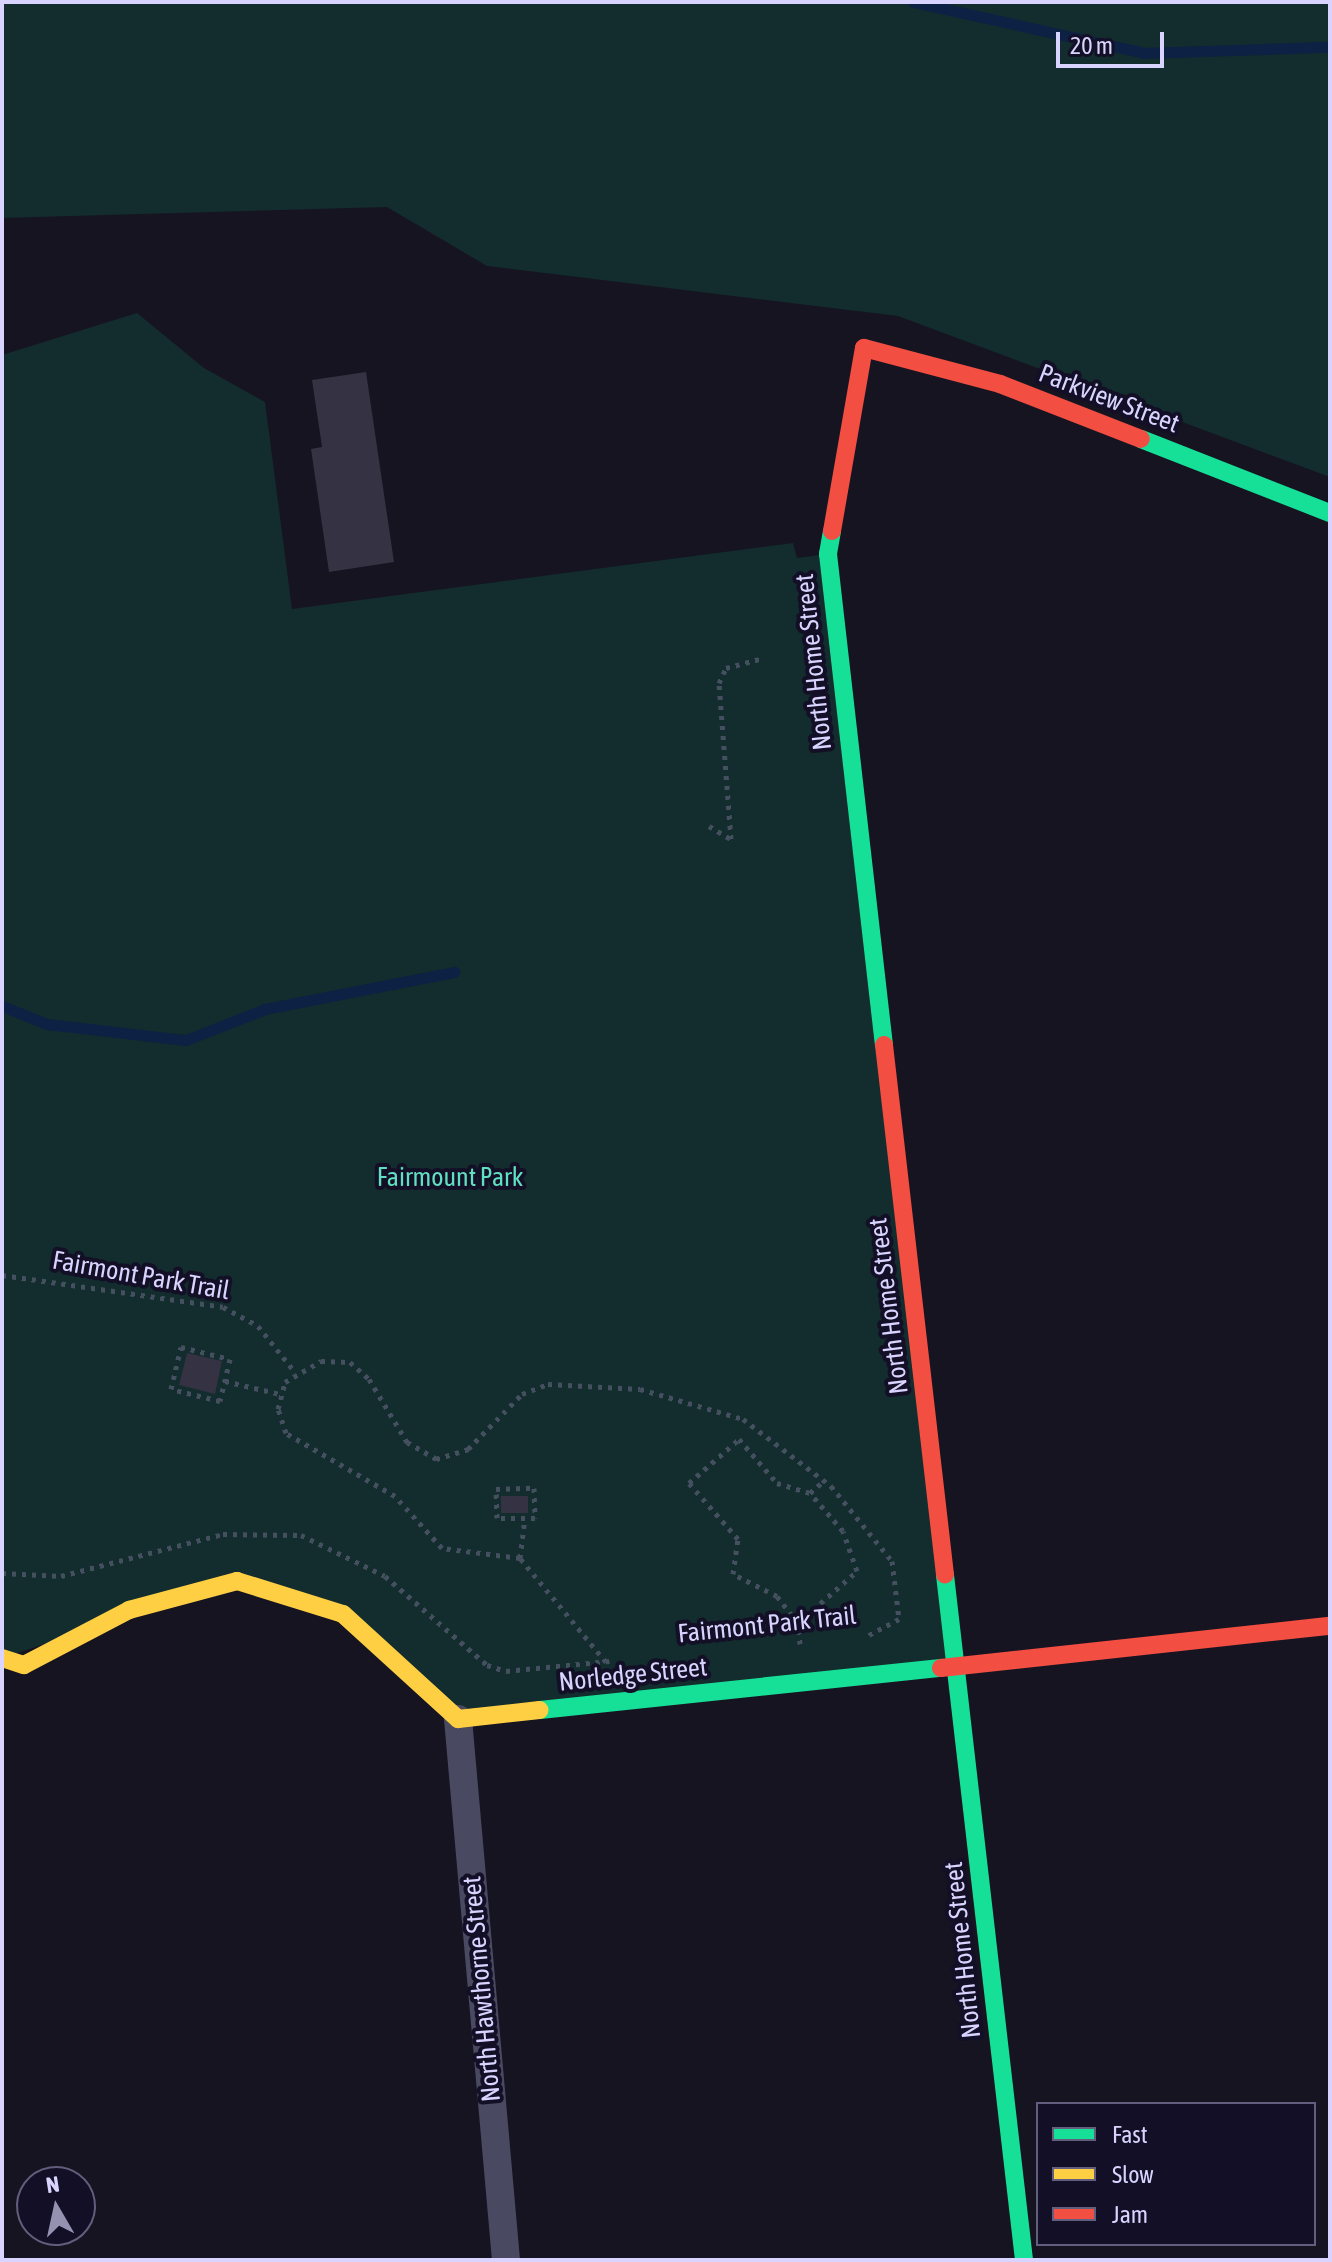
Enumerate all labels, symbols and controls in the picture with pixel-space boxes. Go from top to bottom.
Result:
scale bar [1060,16,1168,66]
text: 20 m [1070,32,1113,59]
street label: Parkview Street [1034,358,1184,440]
street label: North Home Street [789,572,839,752]
park label: Fairmount Park [377,1162,523,1194]
street label: North Home Street [863,1216,915,1396]
street label: Fairmont Park Trail [50,1245,232,1307]
street label: Fairmont Park Trail [676,1600,858,1650]
street label: Norledge Street [557,1652,709,1698]
street label: North Home Street [938,1860,988,2040]
street label: North Hawthorne Street [457,1875,507,2103]
legend [1036,2102,1316,2246]
text: Fast [1112,2121,1148,2148]
text: Slow [1112,2161,1154,2188]
north arrow [16,2166,96,2246]
text: N [44,2170,61,2198]
text: Jam [1112,2201,1148,2228]

